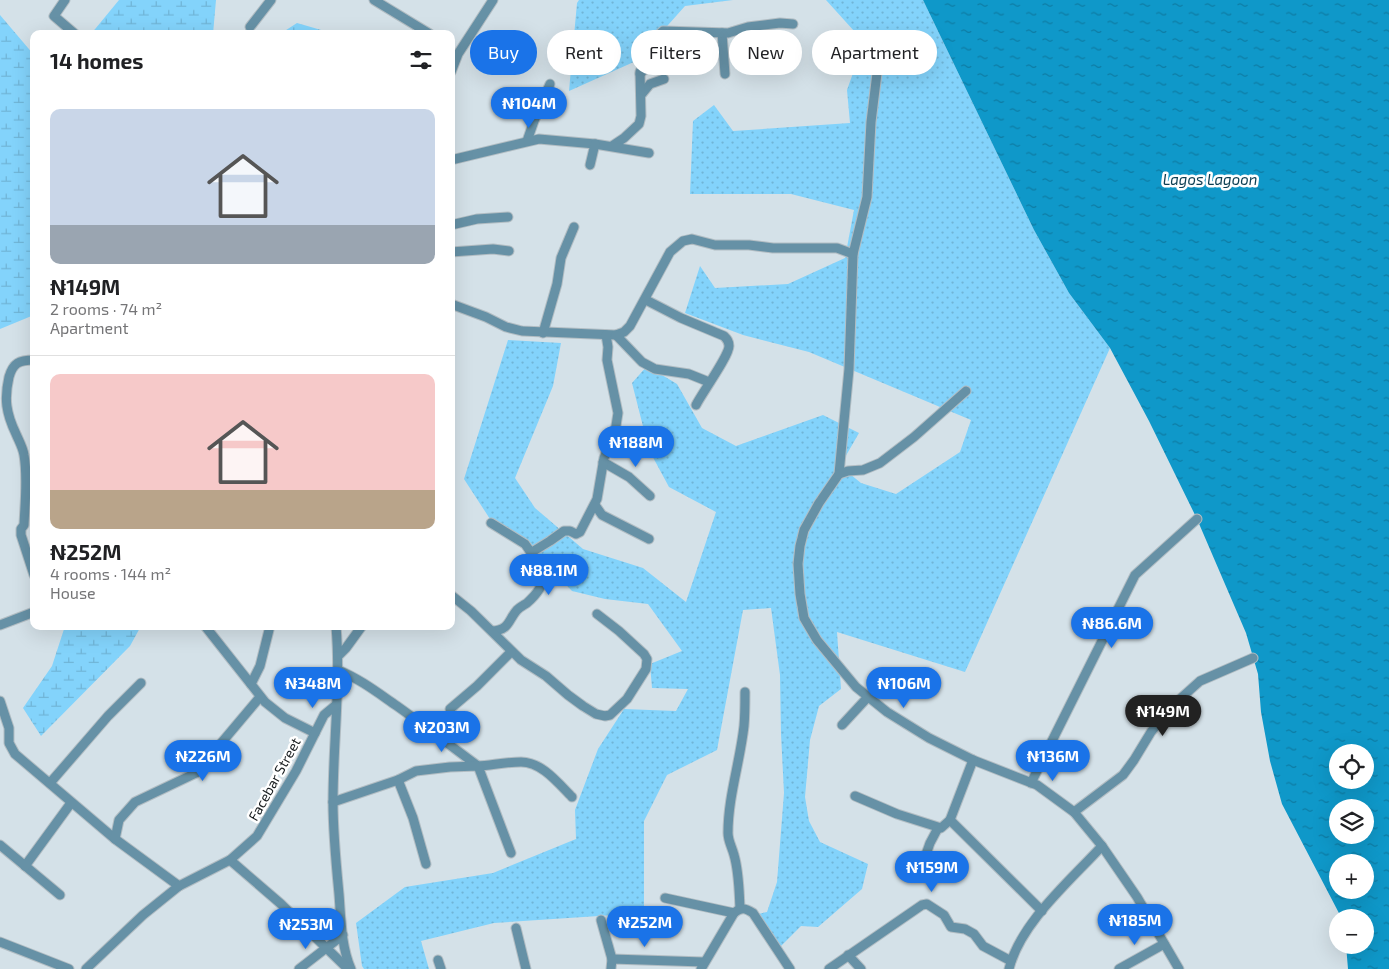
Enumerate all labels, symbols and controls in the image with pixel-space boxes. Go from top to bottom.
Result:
chip: Buy [470,30,537,75]
chip: Rent [547,30,621,75]
chip: Filters [631,30,719,75]
chip: New [729,30,802,75]
chip: Apartment [812,30,937,75]
icon: filters [407,46,435,74]
text: 14 homes [50,48,144,73]
pin: ₦104M [494,86,564,129]
text: ₦104M [502,93,556,112]
icon: home [198,141,288,231]
water label: Lagos Lagoon [1163,170,1257,188]
text: ₦149M [50,274,120,299]
text: 2 rooms · 74 m² [50,299,162,318]
text: Apartment [50,318,129,337]
icon: home [198,407,288,497]
pin: ₦188M [601,426,671,468]
text: ₦188M [609,432,663,451]
text: ₦252M [50,539,121,564]
pin: ₦88.1M [508,554,590,596]
text: ₦88.1M [520,560,578,579]
text: 4 rooms · 144 m² [50,564,171,583]
text: House [50,583,96,602]
pin: ₦86.6M [1071,606,1153,649]
text: ₦86.6M [1082,613,1142,632]
pin: ₦348M [278,666,348,709]
pin: ₦106M [869,666,939,709]
text: ₦348M [285,673,341,692]
text: ₦106M [877,673,931,692]
pin: ₦149M [1128,694,1198,737]
text: ₦149M [1136,701,1190,720]
pin: ₦203M [407,710,477,753]
text: ₦203M [414,717,470,736]
street label: Facebar Street [244,735,304,823]
pin: ₦226M [168,740,238,782]
pin: ₦136M [1018,740,1088,782]
map controls [1329,744,1374,954]
button: locate [1329,744,1374,789]
text: ₦226M [175,746,231,765]
text: ₦136M [1027,746,1079,765]
button: layers [1329,799,1374,844]
pin: ₦159M [897,850,967,893]
button: + [1329,854,1374,899]
text: ₦159M [906,857,958,876]
pin: ₦185M [1100,904,1170,946]
pin: ₦252M [610,906,680,948]
pin: ₦253M [271,908,341,950]
button: − [1329,909,1374,954]
text: ₦185M [1109,910,1161,929]
text: ₦252M [618,912,672,931]
text: ₦253M [279,914,333,933]

